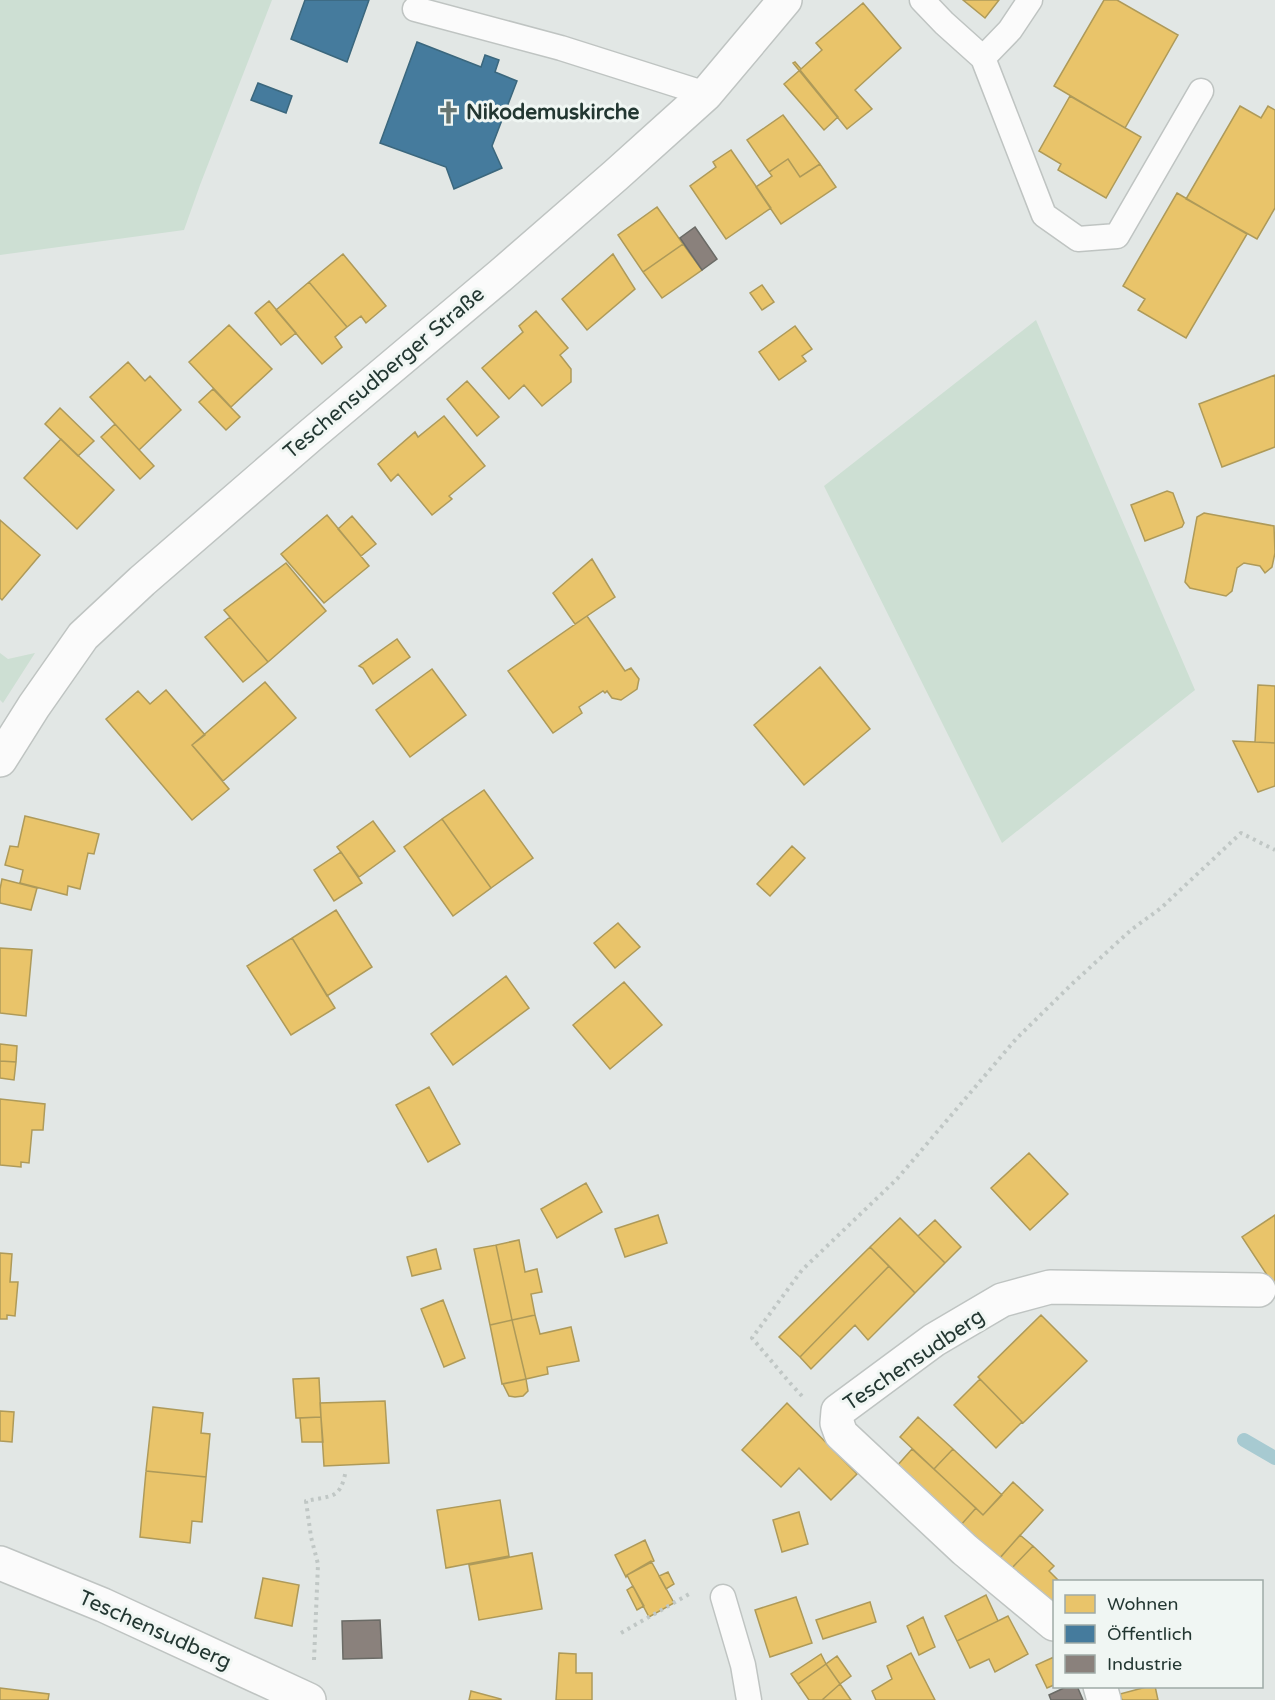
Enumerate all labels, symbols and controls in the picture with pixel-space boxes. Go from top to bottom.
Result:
church icon: Nikodemuskirche [435,99,461,125]
place label: Nikodemuskirche [466,100,639,125]
street label: Teschensudberger Straße [278,281,490,464]
street label: Teschensudberg [839,1304,989,1416]
legend [1053,1580,1263,1688]
street label: Teschensudberg [75,1585,235,1675]
text: Wohnen [1107,1593,1178,1615]
text: Öffentlich [1107,1623,1192,1645]
text: Industrie [1107,1653,1182,1675]

